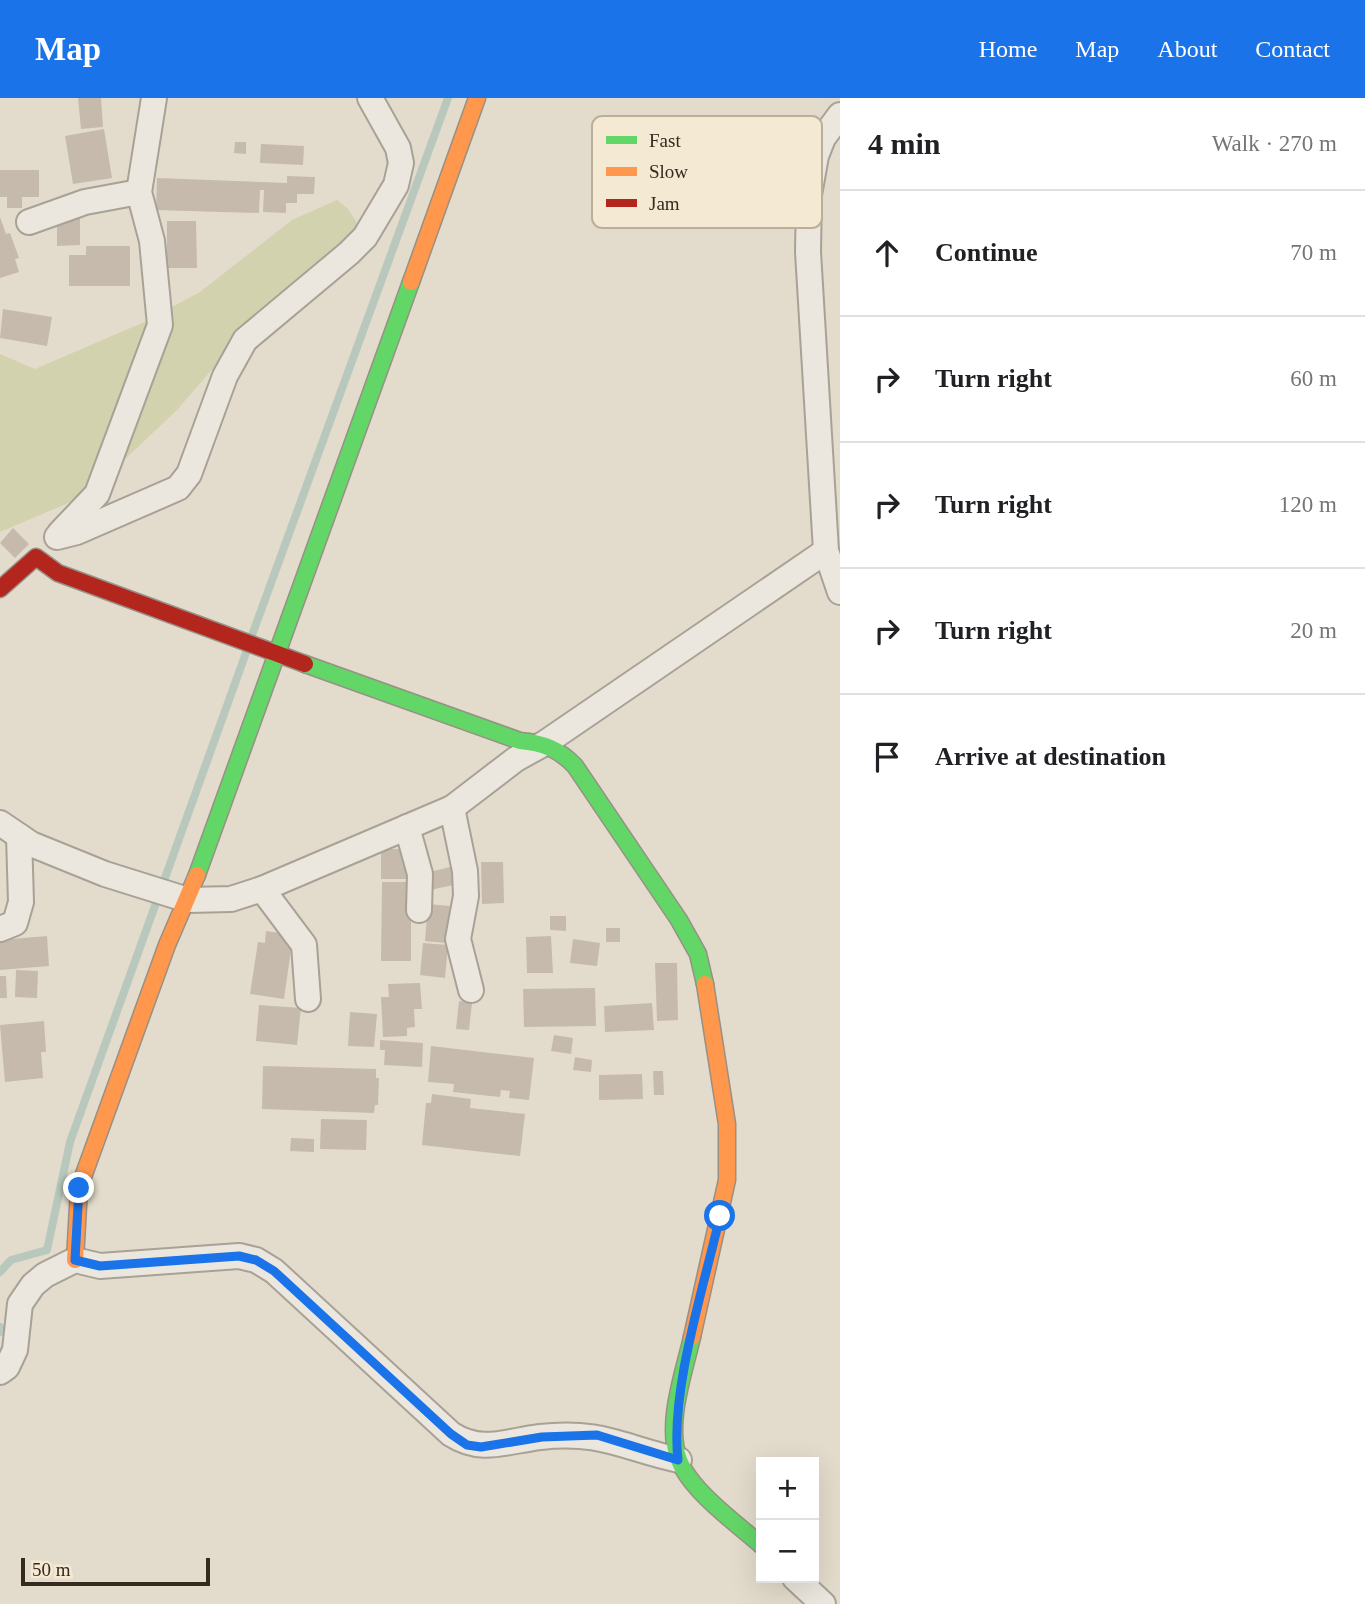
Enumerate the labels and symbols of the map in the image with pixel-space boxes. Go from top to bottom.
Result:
legend [592,116,822,228]
text: Fast [649,130,681,151]
text: Slow [649,161,688,182]
text: Jam [649,193,680,214]
route end [63,1172,94,1203]
route start [704,1200,735,1231]
scale bar [21,1555,210,1587]

